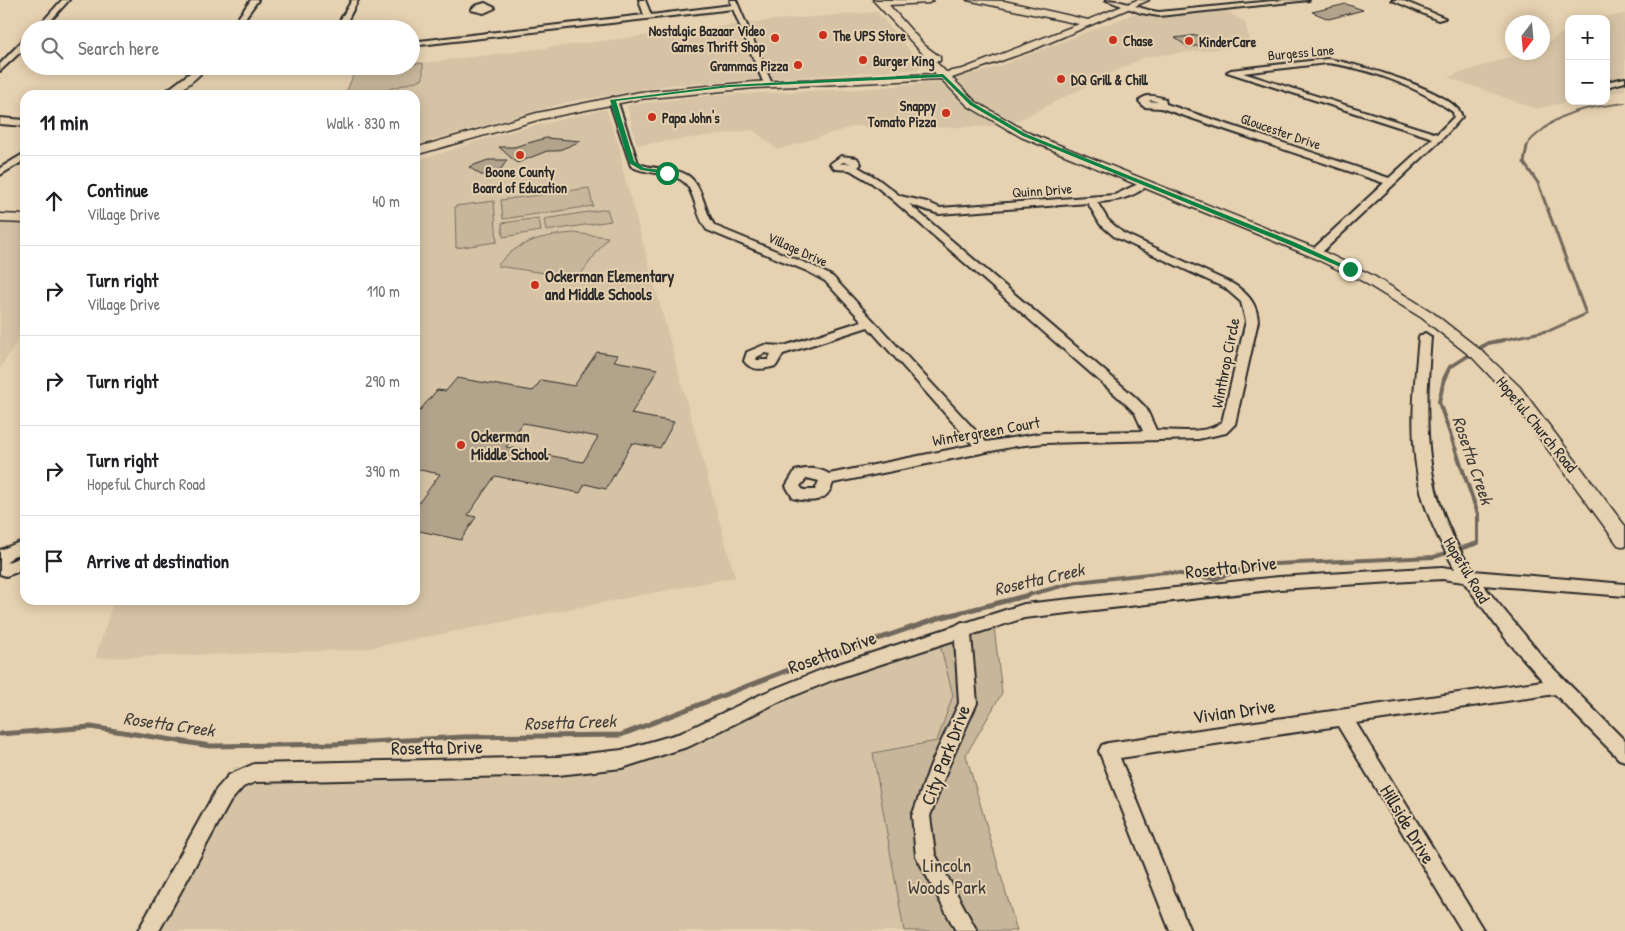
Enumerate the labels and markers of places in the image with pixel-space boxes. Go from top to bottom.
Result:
place label: Nostalgic Bazaar Video Games Thrift Shop [649,21,766,58]
place label: The UPS Store [832,26,907,45]
marker: The UPS Store [817,29,829,41]
place label: Chase [1123,31,1153,50]
marker: Nostalgic Bazaar Video Games Thrift Shop [769,32,781,44]
place label: KinderCare [1199,32,1257,51]
marker: Chase [1107,34,1119,46]
marker: KinderCare [1183,35,1195,47]
place label: Burger King [873,51,935,72]
marker: Burger King [857,54,869,66]
place label: Grammas Pizza [710,56,789,75]
marker: Grammas Pizza [792,59,804,71]
place label: DQ Grill & Chill [1071,70,1149,89]
marker: DQ Grill & Chill [1055,73,1067,85]
place label: Snappy Tomato Pizza [867,96,936,131]
marker: Snappy Tomato Pizza [940,107,952,119]
place label: Papa John's [662,108,720,129]
marker: Papa John's [646,111,658,123]
marker: Boone County Board of Education [514,149,526,161]
place label: Boone County Board of Education [473,162,567,197]
place label: Ockerman Elementary and Middle Schools [545,265,674,305]
marker: Ockerman Elementary and Middle Schools [529,279,541,291]
place label: Ockerman Middle School [471,425,549,465]
marker: Ockerman Middle School [455,439,467,451]

